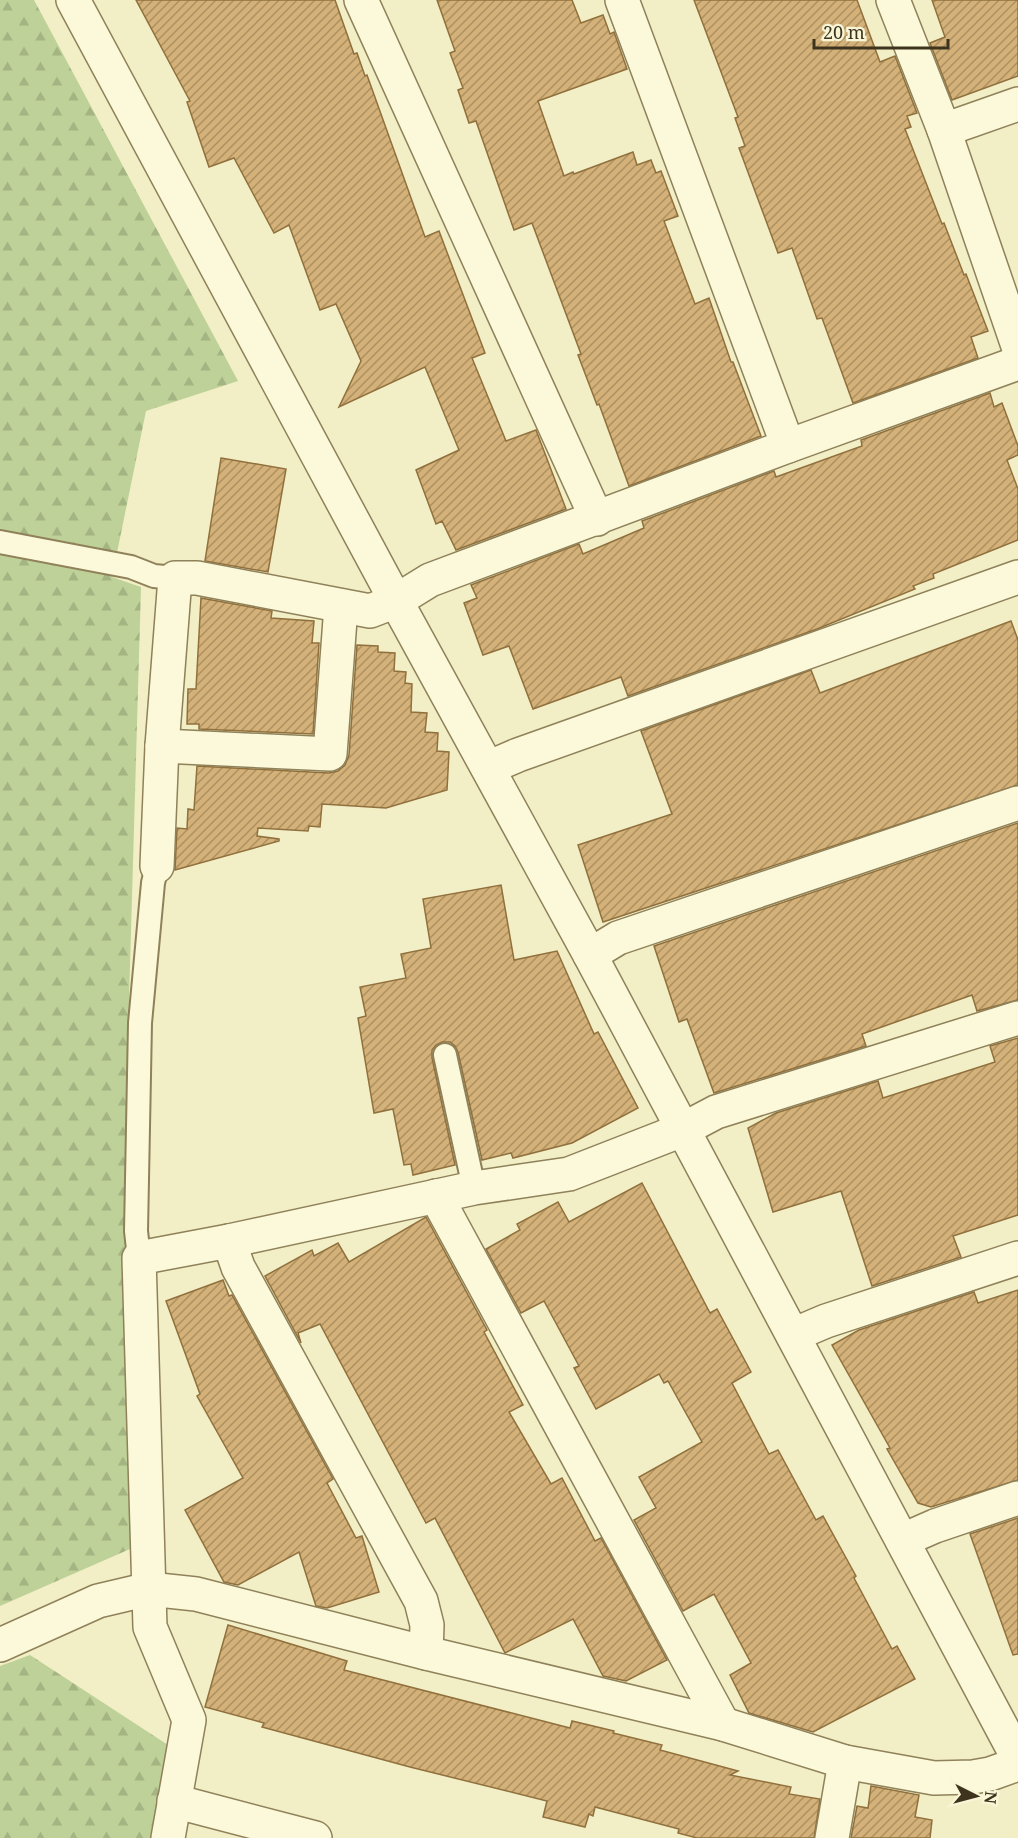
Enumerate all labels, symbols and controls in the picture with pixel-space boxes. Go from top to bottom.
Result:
scale bar [814,12,948,50]
text: 20 m [823,20,865,44]
north arrow [946,1766,1006,1826]
text: N [979,1790,1003,1805]

